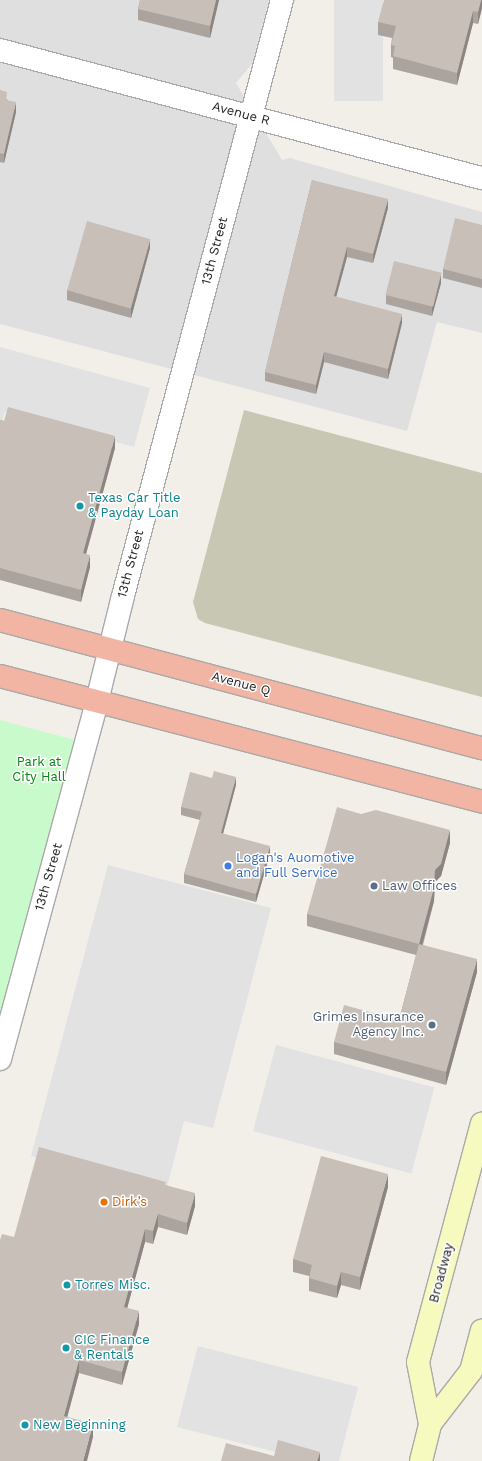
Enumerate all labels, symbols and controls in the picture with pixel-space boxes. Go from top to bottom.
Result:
street label: Avenue R [210,99,272,129]
street label: 13th Street [198,215,232,287]
place label: Texas Car Title & Payday Loan [88,491,181,522]
marker: Texas Car Title & Payday Loan [75,501,85,511]
street label: 13th Street [114,528,148,600]
street label: Avenue Q [210,669,272,699]
park label: Park at City Hall [12,755,66,786]
street label: 13th Street [32,841,66,913]
place label: Logan's Auomotive and Full Service [236,851,355,882]
marker: Logan's Auomotive and Full Service [223,861,233,871]
place label: Law Offices [382,878,457,894]
marker: Law Offices [369,881,379,891]
place label: Grimes Insurance Agency Inc. [313,1010,424,1041]
marker: Grimes Insurance Agency Inc. [427,1020,437,1030]
place label: Dirk’s [112,1194,147,1210]
marker: Dirk’s [99,1197,109,1207]
street label: Broadway [427,1241,457,1305]
place label: Torres Misc. [75,1277,151,1293]
marker: Torres Misc. [62,1280,72,1290]
place label: CIC Finance & Rentals [74,1333,150,1364]
marker: CIC Finance & Rentals [61,1343,71,1353]
place label: New Beginning [33,1417,126,1433]
marker: New Beginning [20,1420,30,1430]

